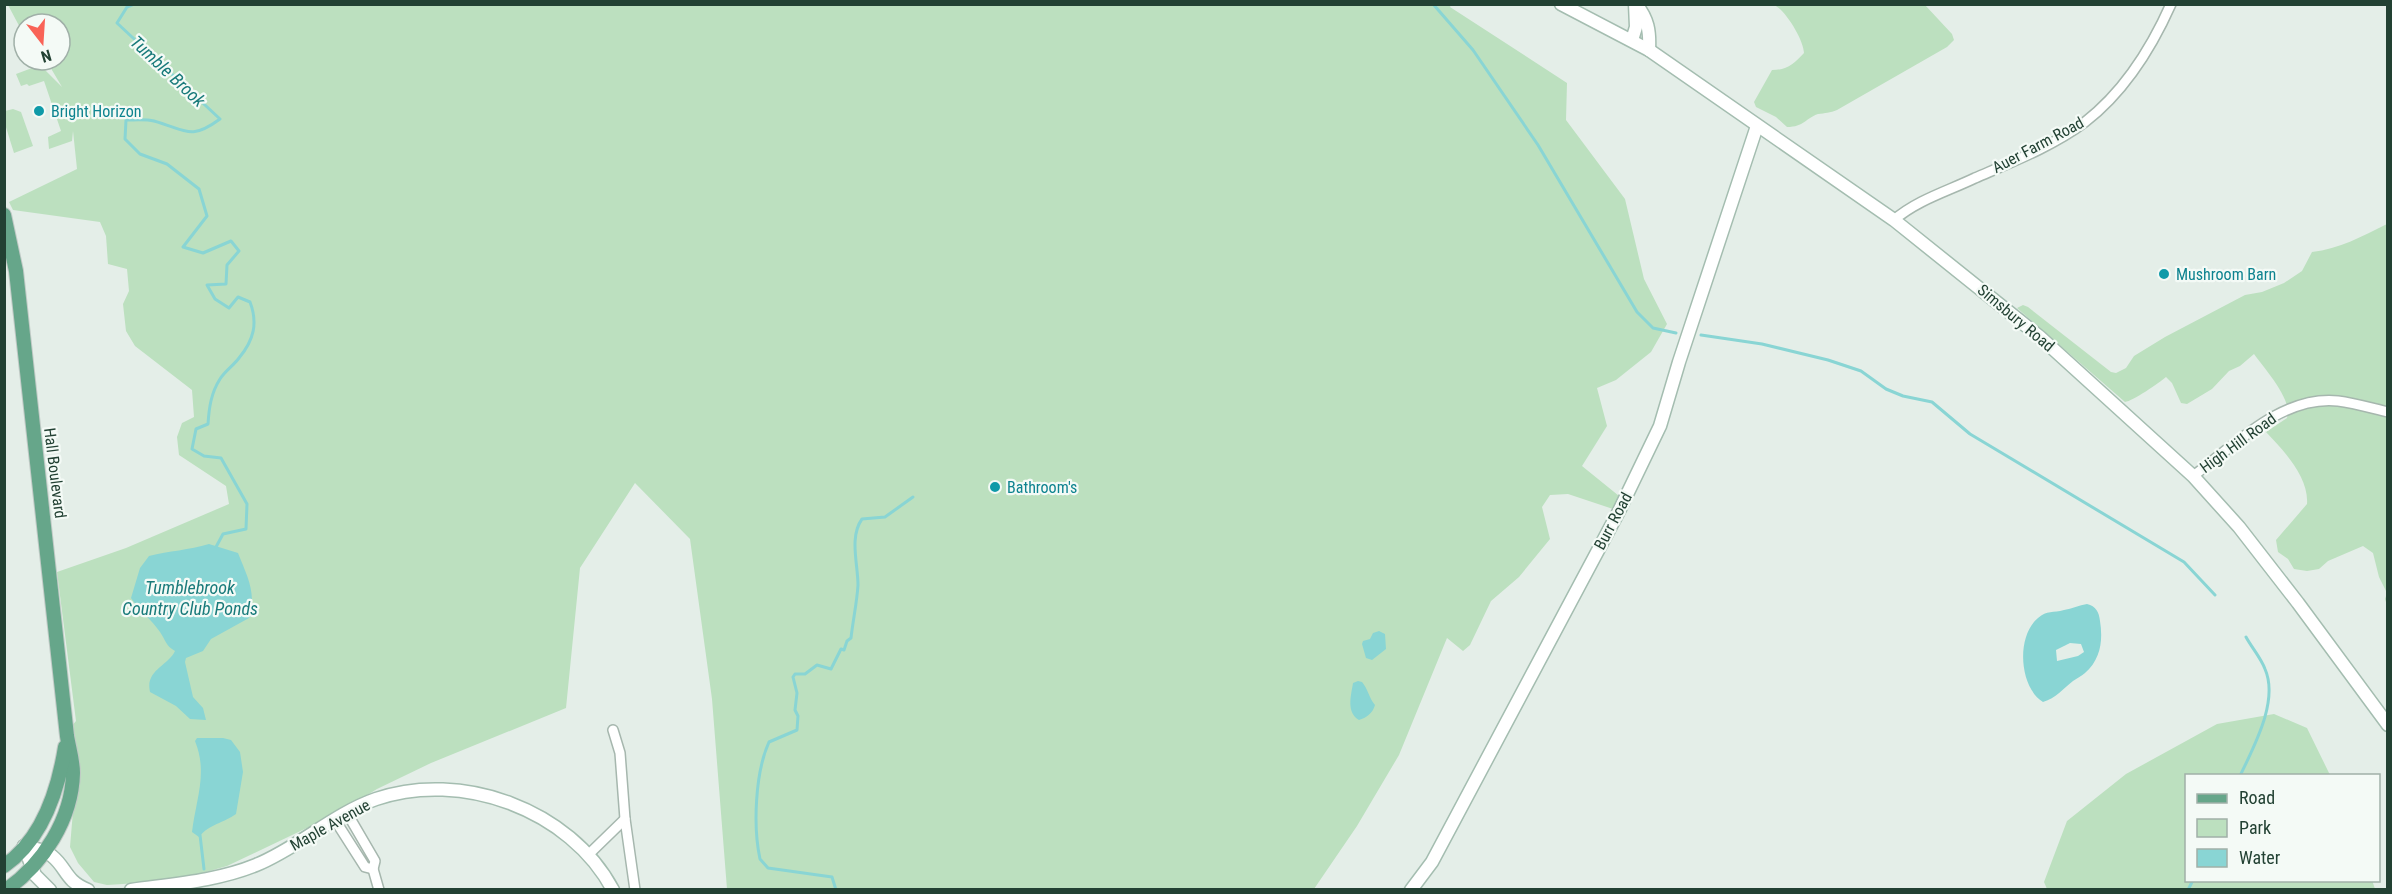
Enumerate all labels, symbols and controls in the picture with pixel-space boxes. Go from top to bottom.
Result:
north arrow [12,12,72,72]
water label: Tumble Brook [126,31,211,112]
text: N [39,45,54,66]
place label: Bright Horizon [51,102,141,121]
marker: Bright Horizon [32,104,46,118]
street label: Auer Farm Road [1989,113,2087,177]
place label: Mushroom Barn [2176,265,2276,284]
marker: Mushroom Barn [2157,267,2171,281]
street label: Simsbury Road [1974,280,2058,356]
street label: High Hill Road [2196,409,2280,477]
street label: Hall Boulevard [40,427,70,519]
place label: Bathroom's [1007,478,1077,497]
marker: Bathroom's [988,480,1002,494]
street label: Burr Road [1590,489,1636,553]
water label: Tumblebrook Country Club Ponds [122,577,258,619]
legend [2185,774,2380,882]
text: Road [2239,787,2275,808]
street label: Maple Avenue [287,795,373,855]
text: Park [2239,817,2271,838]
text: Water [2239,847,2281,868]

